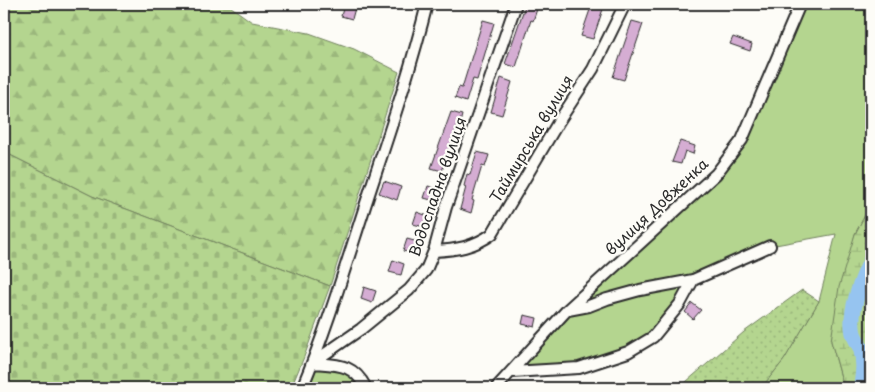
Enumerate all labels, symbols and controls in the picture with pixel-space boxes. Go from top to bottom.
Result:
street label: Таймирська вулиця [483,70,578,206]
street label: Водоспадна вулиця [402,114,471,259]
street label: вулиця Довженка [599,152,713,260]

